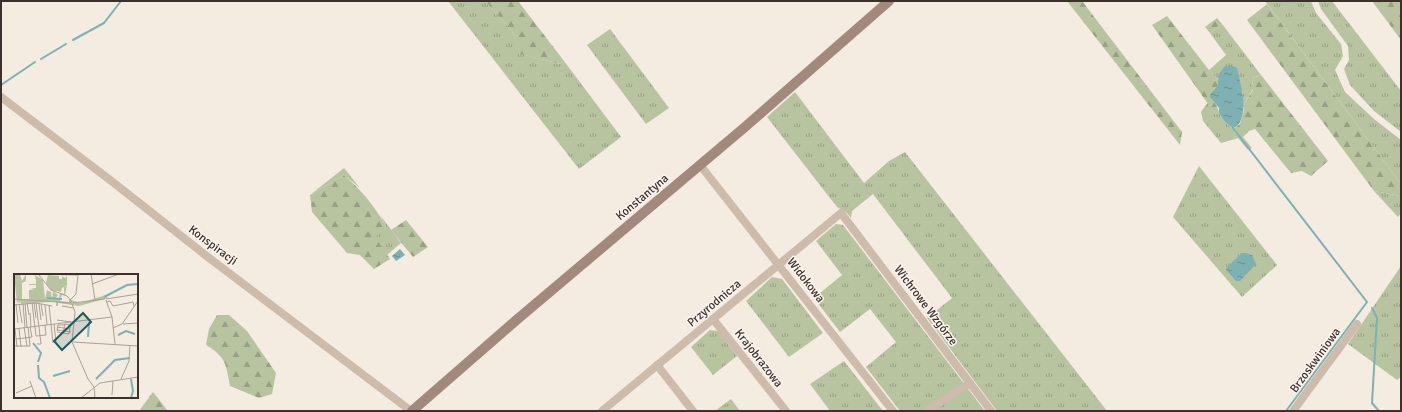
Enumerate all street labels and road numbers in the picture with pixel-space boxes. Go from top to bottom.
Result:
street label: Konstantyna [613,171,672,224]
street label: Konspiracji [185,222,240,269]
street label: Widokowa [784,255,828,306]
street label: Wichrowe Wzgórze [891,262,961,348]
street label: Przyrodnicza [684,276,744,330]
street label: Brzoskwiniowa [1287,325,1344,396]
street label: Krajobrazowa [731,326,786,390]

